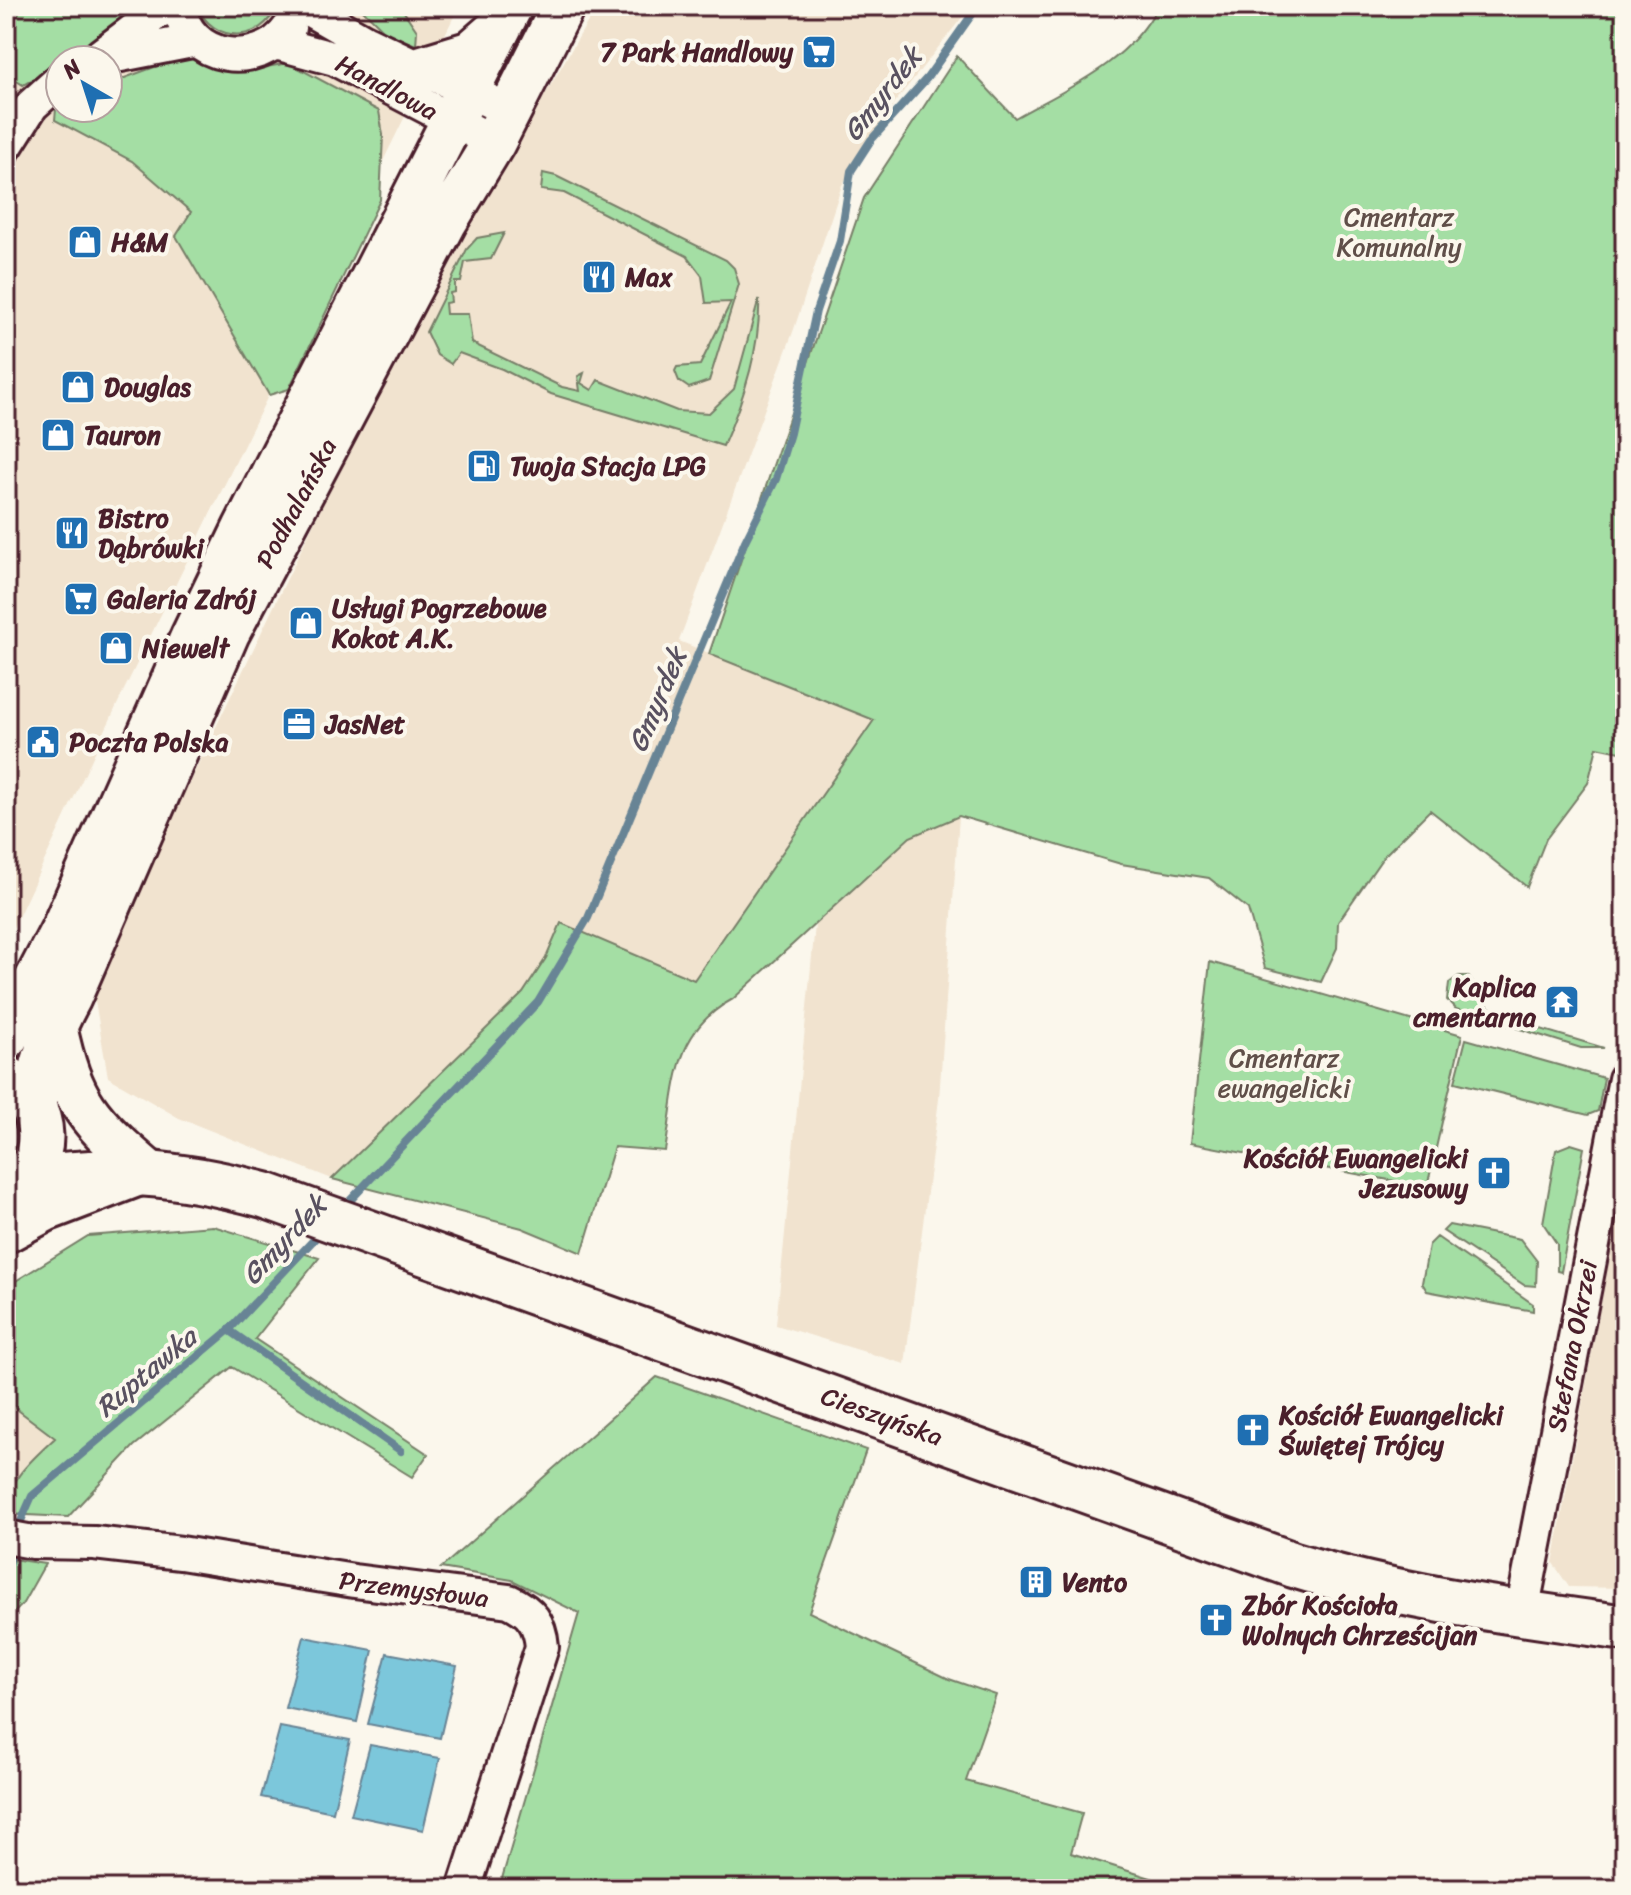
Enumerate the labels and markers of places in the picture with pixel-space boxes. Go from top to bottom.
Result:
place label: 7 Park Handlowy [600,29,794,75]
supermarket icon: 7 Park Handlowy [800,33,838,71]
place label: H&M [111,219,169,265]
shop icon: H&M [66,223,104,261]
place label: Max [624,254,673,300]
restaurant icon: Max [580,258,618,296]
place label: Douglas [104,364,192,410]
shop icon: Douglas [59,368,97,406]
place label: Tauron [84,412,161,458]
shop icon: Tauron [39,416,77,454]
place label: Twoja Stacja LPG [510,443,706,489]
fuel station icon: Twoja Stacja LPG [465,447,503,485]
place label: Bistro Dąbrówki [98,495,206,571]
restaurant icon: Bistro Dąbrówki [53,514,91,552]
place label: Galeria Zdrój [107,576,258,622]
supermarket icon: Galeria Zdrój [62,580,100,618]
place label: Usługi Pogrzebowe Kokot A.K. [331,585,547,661]
shop icon: Usługi Pogrzebowe Kokot A.K. [287,604,325,642]
place label: Niewelt [141,625,230,671]
shop icon: Niewelt [97,629,135,667]
place label: JasNet [323,701,406,747]
office icon: JasNet [280,705,318,743]
place label: Poczta Polska [69,719,228,765]
public building icon: Poczta Polska [24,723,62,761]
place label: Kaplica cmentarna [1412,964,1537,1040]
temple icon: Kaplica cmentarna [1543,983,1581,1021]
place label: Kościół Ewangelicki Jezusowy [1243,1135,1470,1211]
church icon: Kościół Ewangelicki Jezusowy [1475,1154,1513,1192]
place label: Kościół Ewangelicki Świętej Trójcy [1278,1392,1505,1468]
church icon: Kościół Ewangelicki Świętej Trójcy [1234,1411,1272,1449]
place label: Vento [1062,1559,1128,1605]
building icon: Vento [1017,1563,1055,1601]
place label: Zbór Kościoła Wolnych Chrześcijan [1241,1582,1477,1658]
church icon: Zbór Kościoła Wolnych Chrześcijan [1197,1601,1235,1639]

